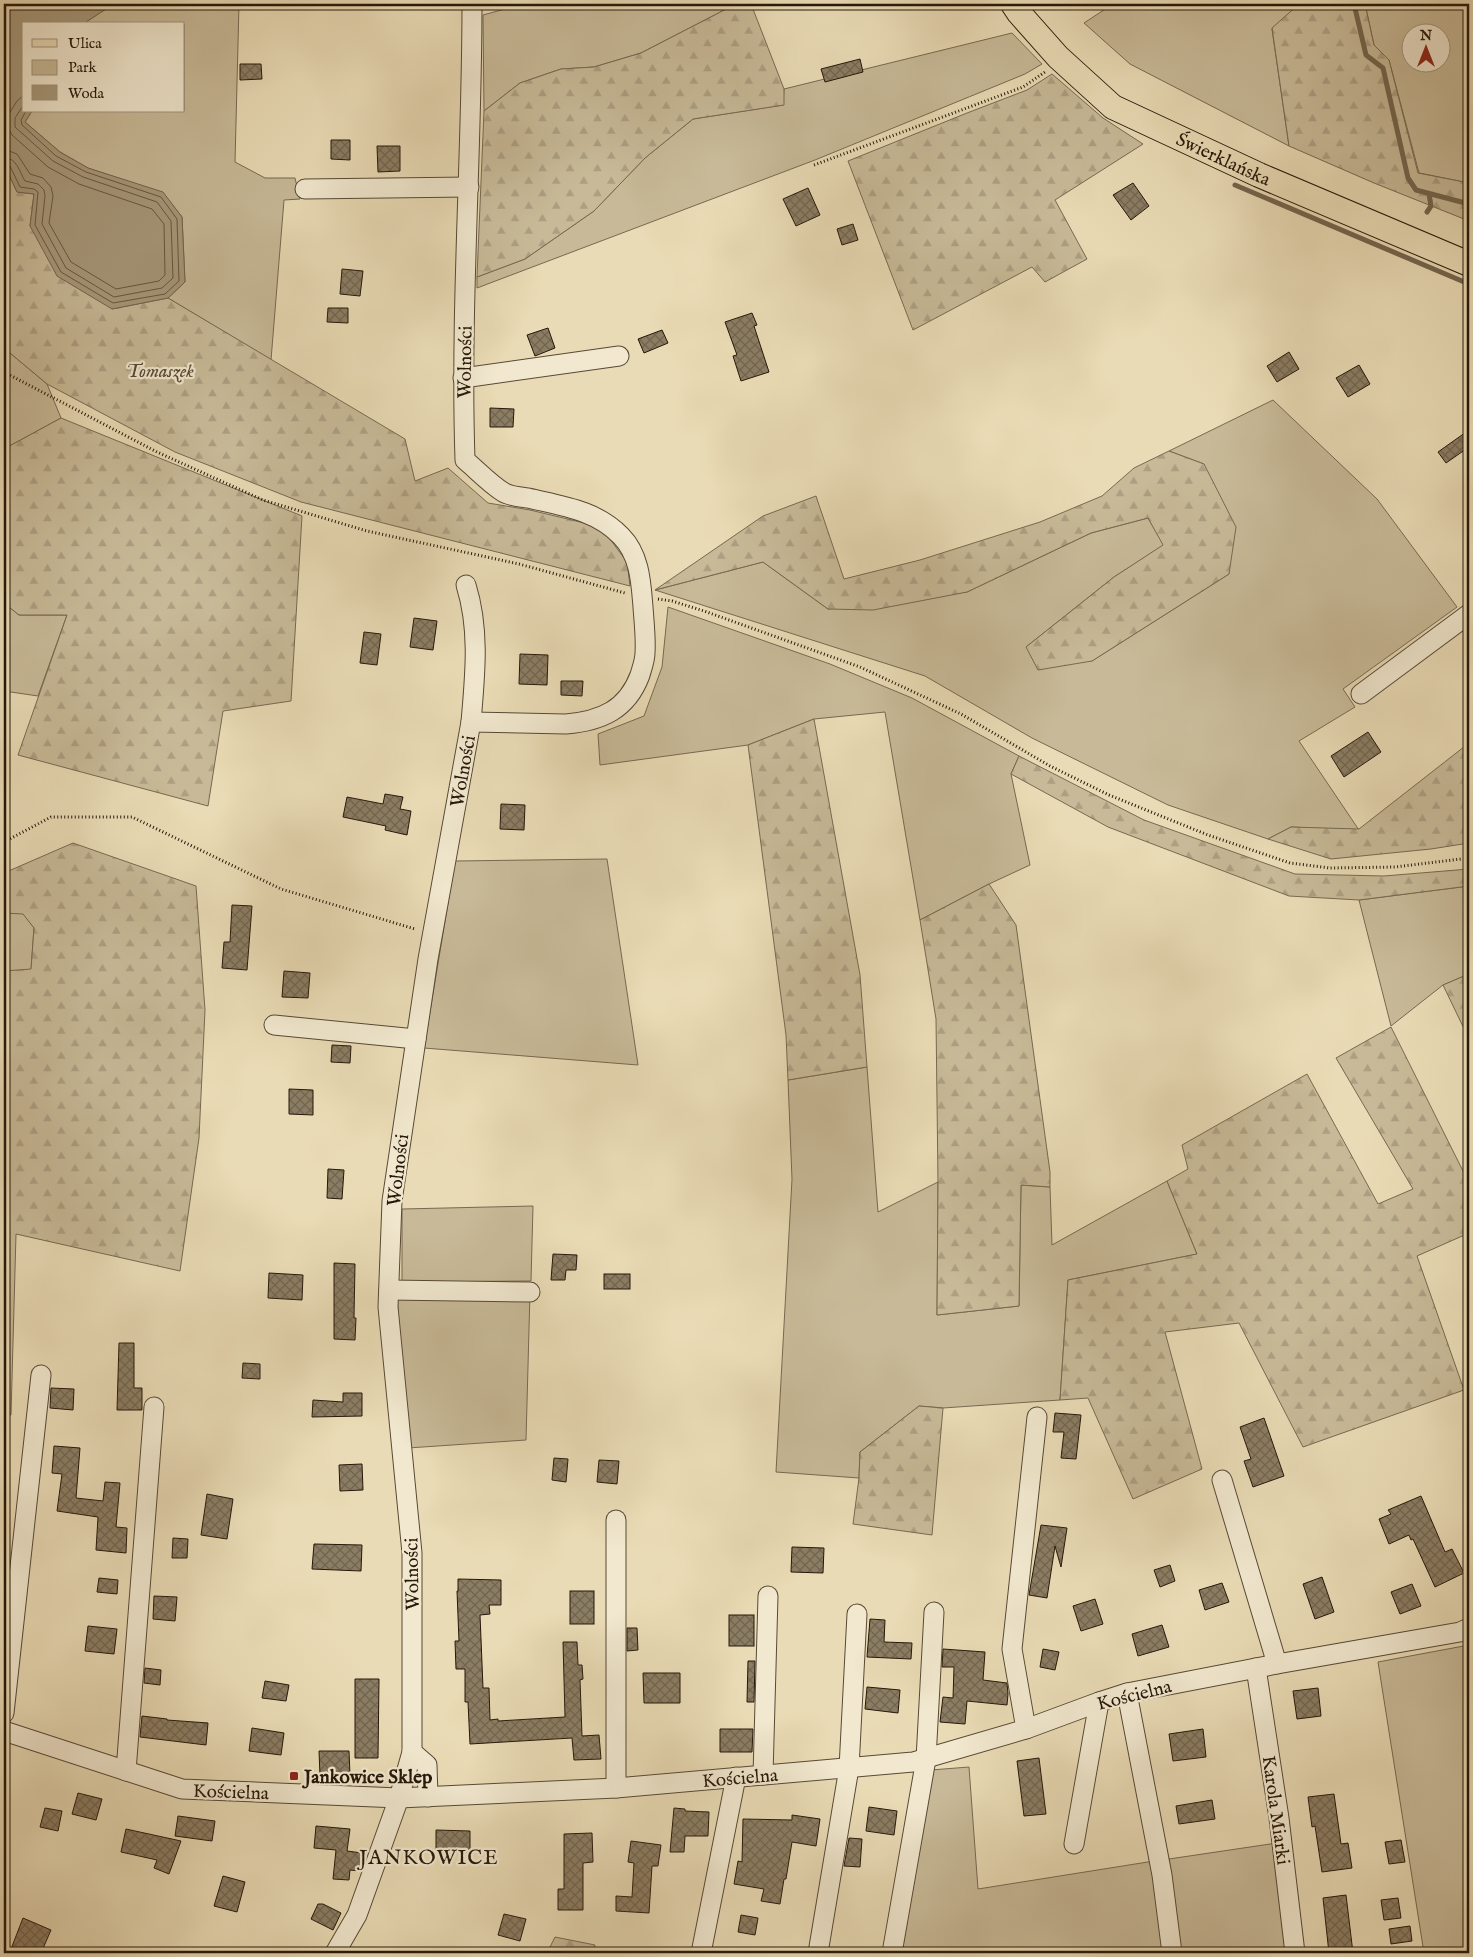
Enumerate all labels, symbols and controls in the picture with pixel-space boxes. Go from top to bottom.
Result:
legend [22,22,185,112]
north arrow [1400,22,1450,72]
text: N [1419,27,1432,45]
text: Ulica [68,34,102,53]
text: Park [68,58,98,77]
text: Woda [68,84,105,103]
street label: Świerklańska [1172,127,1274,193]
street label: Wolności [453,325,479,399]
park label: Tomaszek [126,360,194,384]
street label: Wolności [446,733,482,809]
street label: Wolności [383,1133,415,1208]
street label: Wolności [400,1537,426,1611]
street label: Kościelna [1095,1675,1175,1717]
street label: Karola Miarki [1255,1754,1295,1866]
street label: Kościelna [701,1764,780,1794]
place label: Jankowice Sklep [301,1766,433,1790]
marker: Jankowice Sklep [288,1770,300,1782]
street label: Kościelna [193,1780,270,1806]
district label: JANKOWICE [357,1845,499,1872]

